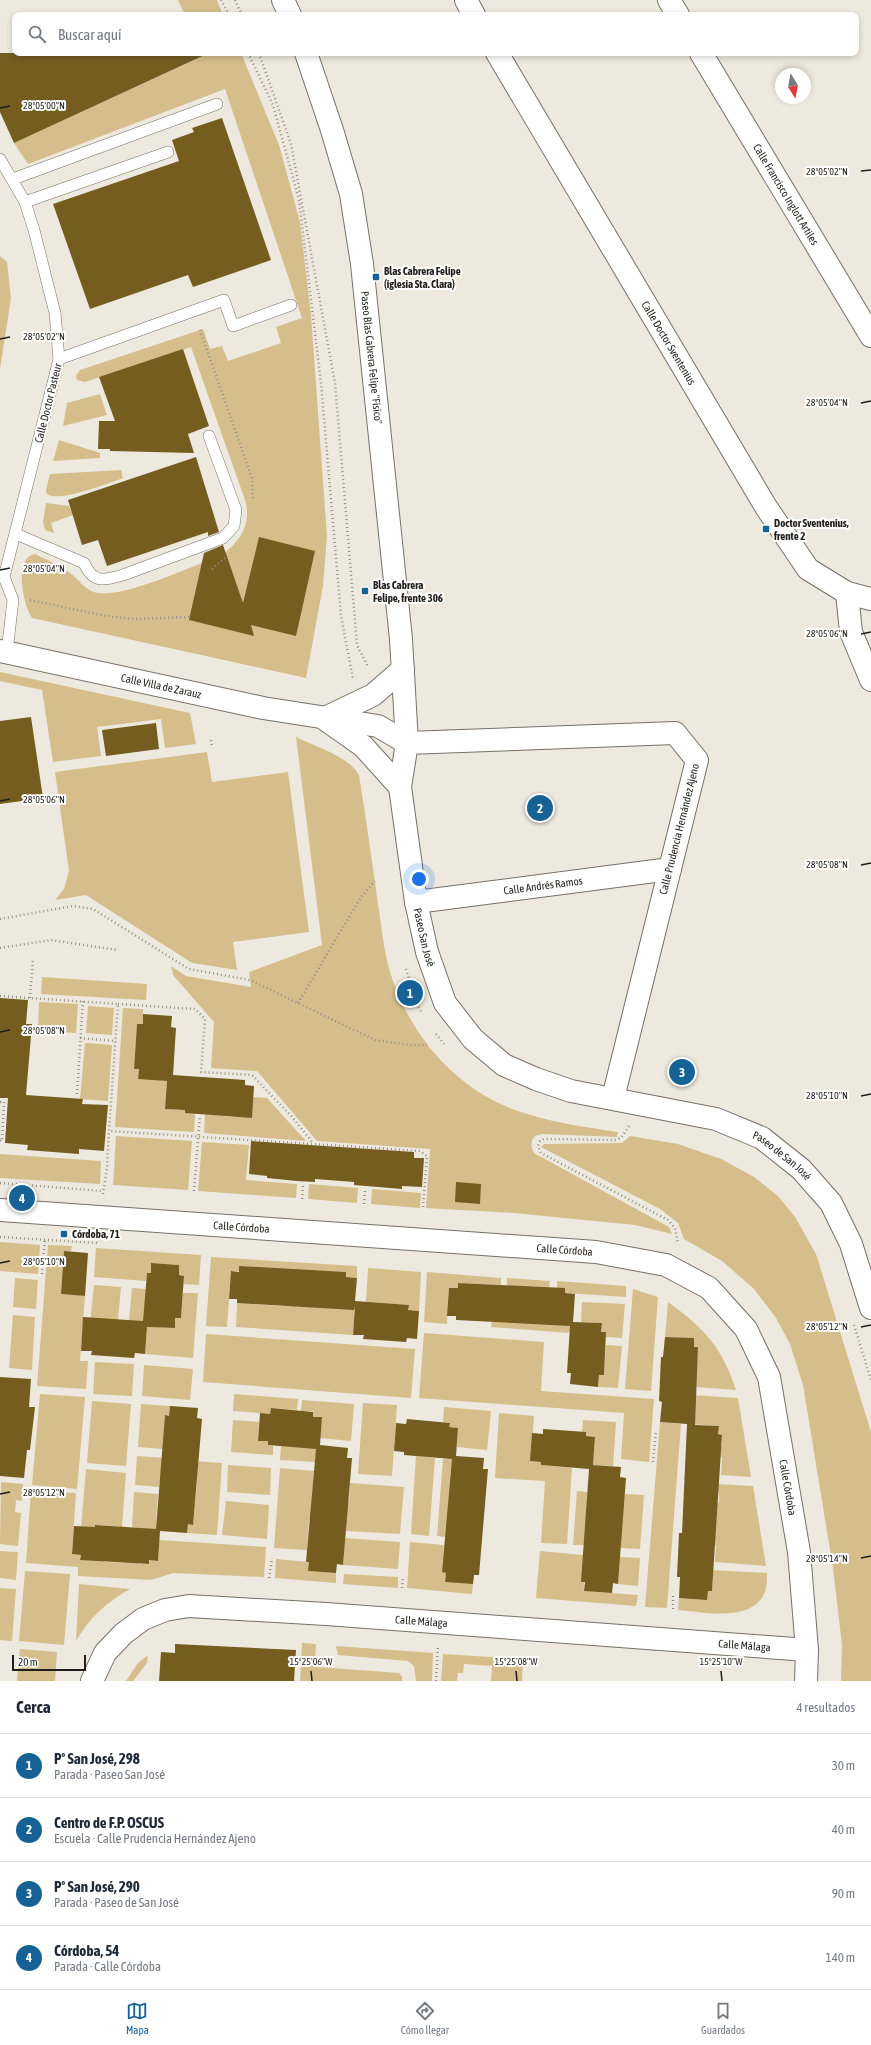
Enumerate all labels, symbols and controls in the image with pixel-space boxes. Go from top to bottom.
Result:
search box [12,12,859,56]
icon: search [26,23,48,45]
text: Buscar aquí [58,26,121,43]
north arrow [775,68,811,104]
text: 28°05'00"N [23,100,65,111]
street label: Calle Francisco Inglott Artiles [751,142,821,247]
text: 28°05'02"N [806,166,848,177]
place label: Blas Cabrera Felipe (iglesia Sta. Clara) [384,265,461,290]
marker: Blas Cabrera Felipe (iglesia Sta. Clara) [371,272,381,282]
street label: Paseo Blas Cabrera Felipe "Físico" [359,291,385,425]
street label: Calle Doctor Sventenius [639,299,698,387]
text: 28°05'02"N [23,331,65,342]
street label: Calle Doctor Pasteur [32,361,64,444]
text: 28°05'04"N [806,397,848,408]
place label: Doctor Sventenius, frente 2 [773,517,849,542]
marker: Doctor Sventenius, frente 2 [761,524,771,534]
text: 28°05'04"N [23,563,65,574]
place label: Blas Cabrera Felipe, frente 306 [373,579,443,604]
marker: Blas Cabrera Felipe, frente 306 [360,586,370,596]
text: 28°05'06"N [806,628,848,639]
street label: Calle Villa de Zarauz [120,671,203,701]
street label: Calle Prudencia Hernández Ajeno [657,762,701,896]
pin: 2 [527,793,553,823]
text: 28°05'06"N [23,794,65,805]
text: 28°05'08"N [806,859,848,870]
your location [409,869,429,889]
street label: Calle Andrés Ramos [503,874,583,897]
street label: Paseo San José [411,907,438,968]
pin: 1 [397,978,423,1008]
text: 28°05'08"N [23,1025,65,1036]
pin: 3 [669,1057,695,1087]
text: 28°05'10"N [806,1090,848,1101]
street label: Paseo de San José [751,1129,814,1182]
pin: 4 [9,1183,35,1213]
street label: Calle Córdoba [213,1219,270,1235]
place label: Córdoba, 71 [72,1228,120,1240]
marker: Córdoba, 71 [59,1229,69,1239]
street label: Calle Córdoba [536,1242,593,1258]
text: 28°05'10"N [23,1256,65,1267]
text: 28°05'12"N [806,1321,848,1332]
street label: Calle Córdoba [777,1459,799,1516]
text: 28°05'12"N [23,1487,65,1498]
text: 28°05'14"N [806,1553,848,1564]
street label: Calle Málaga [395,1613,448,1629]
street label: Calle Málaga [718,1637,771,1653]
scale bar [12,1653,86,1672]
text: 20 m [18,1656,38,1668]
text: 15°25'06"W [289,1656,333,1667]
text: 15°25'08"W [494,1656,538,1667]
text: 15°25'10"W [699,1656,743,1667]
text: Cerca [16,1697,51,1717]
text: 4 resultados [796,1700,855,1715]
text: Pº San José, 298 [54,1750,140,1767]
text: 1 [26,1758,32,1773]
text: 30 m [832,1758,855,1773]
text: Parada · Paseo San José [54,1767,165,1782]
text: Centro de F.P. OSCUS [54,1814,164,1831]
text: 2 [26,1822,32,1837]
text: 40 m [832,1822,855,1837]
text: Escuela · Calle Prudencia Hernández Ajeno [54,1831,256,1846]
text: Pº San José, 290 [54,1878,140,1895]
text: 3 [26,1886,32,1901]
text: 90 m [832,1886,855,1901]
text: Parada · Paseo de San José [54,1895,179,1910]
text: Córdoba, 54 [54,1942,119,1959]
text: 4 [26,1950,32,1965]
text: 140 m [826,1950,855,1965]
text: Parada · Calle Córdoba [54,1959,161,1974]
tab: Mapa [126,2000,149,2036]
tab: Cómo llegar [401,2000,449,2036]
tab: Guardados [701,2000,745,2036]

